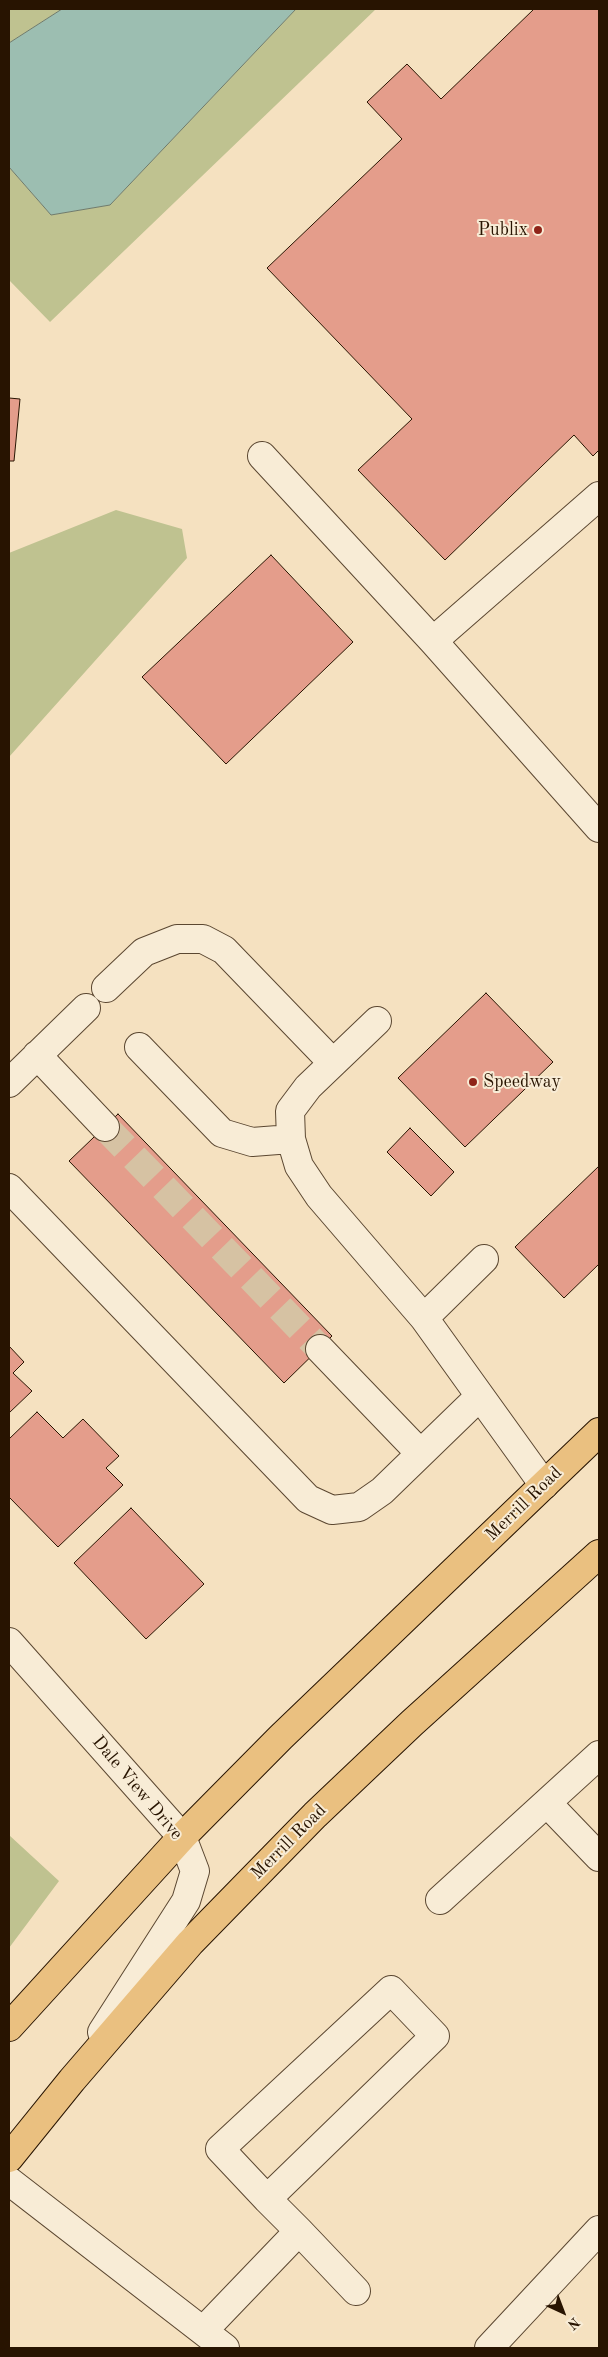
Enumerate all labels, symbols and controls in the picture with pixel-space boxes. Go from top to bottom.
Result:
place label: Publix [478,219,528,241]
marker: Publix [532,224,544,236]
place label: Speedway [483,1071,561,1093]
marker: Speedway [467,1076,479,1088]
street label: Merrill Road [481,1462,567,1546]
street label: Dale View Drive [87,1731,187,1845]
street label: Merrill Road [247,1800,331,1884]
north arrow [538,2287,588,2337]
text: N [565,2314,582,2332]

